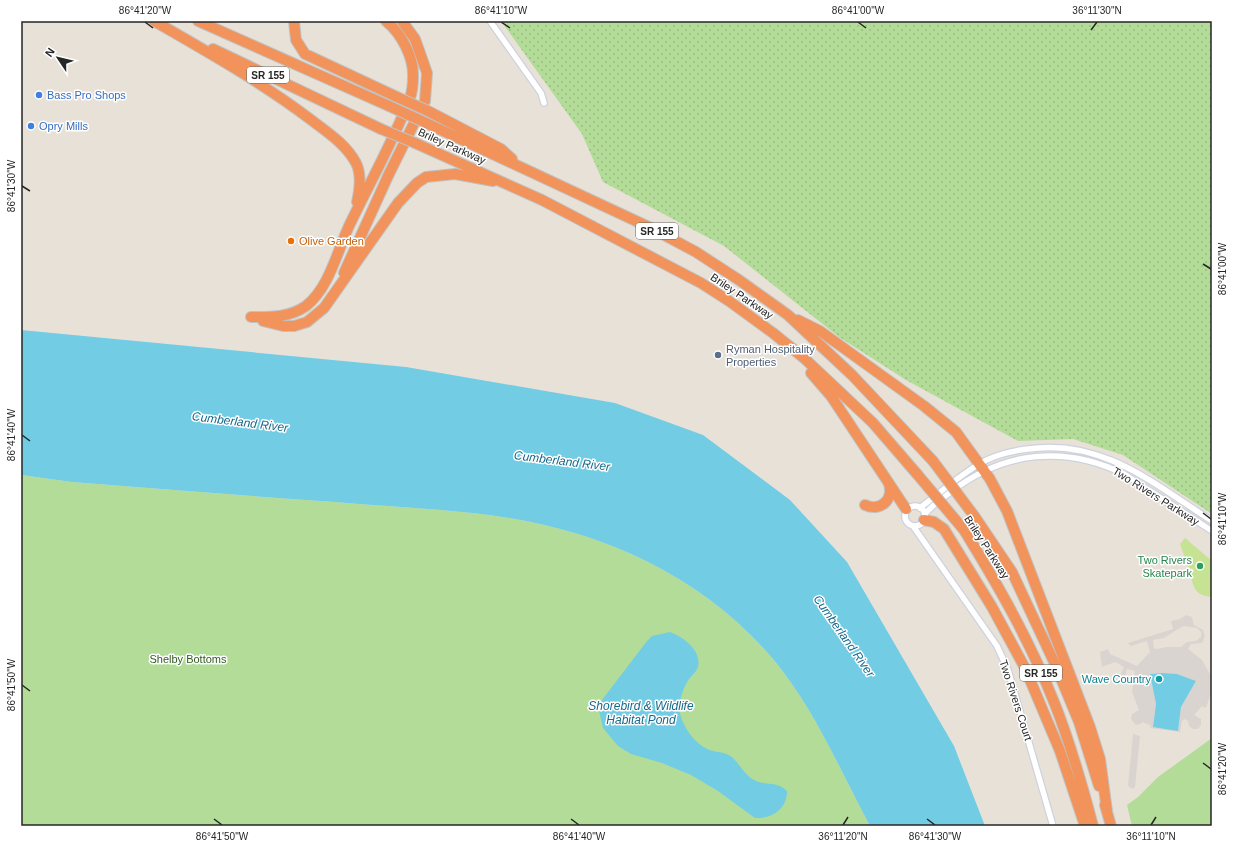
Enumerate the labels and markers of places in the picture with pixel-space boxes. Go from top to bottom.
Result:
place label: Bass Pro Shops [47,89,126,101]
marker: Bass Pro Shops [34,90,44,100]
place label: Opry Mills [39,120,88,132]
marker: Opry Mills [26,121,36,131]
place label: Olive Garden [299,235,364,247]
marker: Olive Garden [286,236,296,246]
place label: Ryman Hospitality Properties [726,343,815,368]
marker: Ryman Hospitality Properties [713,350,723,360]
place label: Two Rivers Skatepark [1138,554,1192,579]
marker: Two Rivers Skatepark [1195,561,1205,571]
place label: Wave Country [1082,673,1151,685]
marker: Wave Country [1154,674,1164,684]

